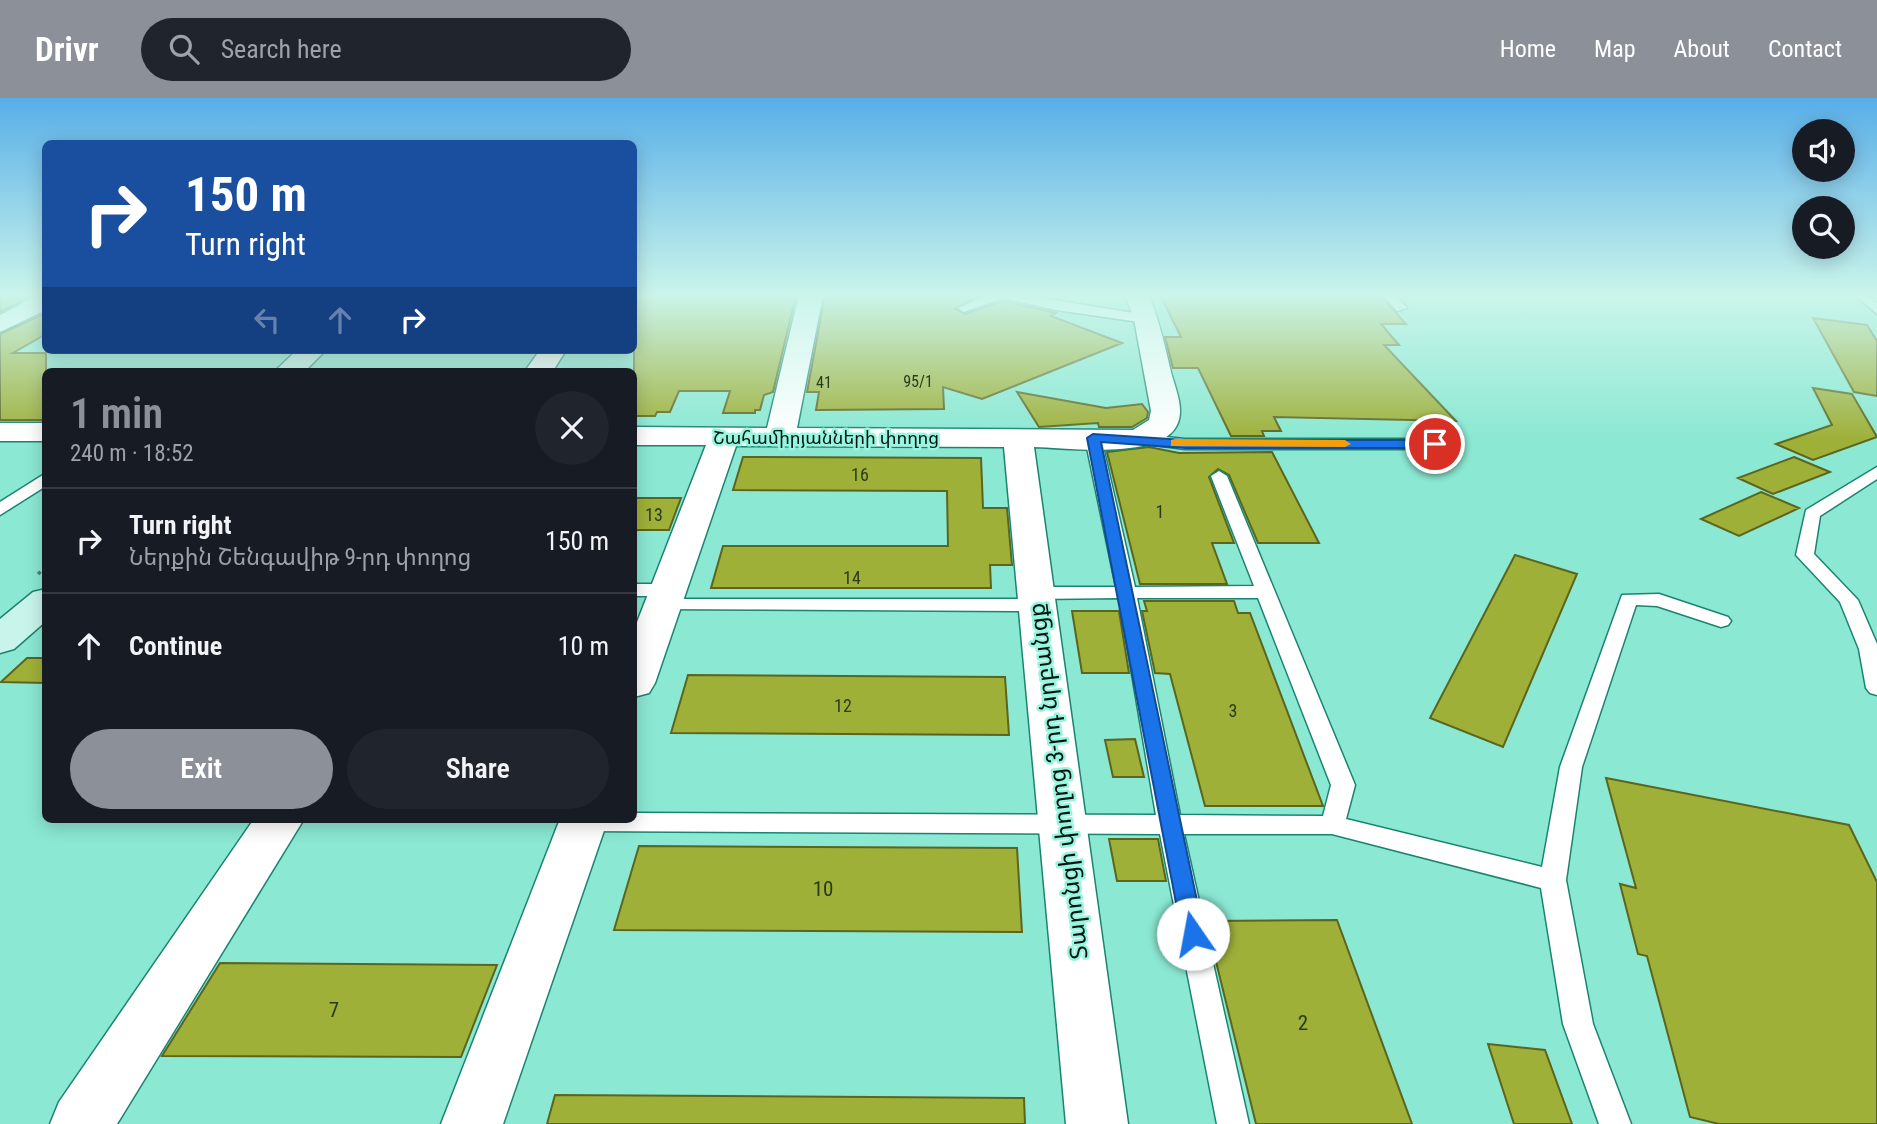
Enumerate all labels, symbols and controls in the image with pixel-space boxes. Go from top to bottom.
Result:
search box [141,18,631,81]
text: Drivr [35,30,99,69]
icon: search [165,30,203,68]
text: Search here [221,34,342,64]
text: Home [1500,35,1556,63]
text: Map [1594,35,1636,63]
text: About [1674,35,1730,63]
text: Contact [1768,35,1842,63]
map controls [1792,119,1855,259]
button: sound [1792,119,1855,182]
text: 150 m [185,166,307,223]
icon: right [70,168,161,259]
button: search [1792,196,1855,259]
text: Turn right [185,225,306,263]
icon: left [248,301,286,339]
icon: ahead [321,301,359,339]
icon: right [394,301,432,339]
house number: 95/1 [903,372,933,391]
house number: 41 [816,373,832,392]
text: 1 min [70,389,163,438]
button: close [535,391,609,465]
pin [1405,414,1465,474]
icon: arrive [1416,425,1454,463]
street label: Շահամիրյանների փողոց [713,427,939,448]
text: 240 m · 18:52 [70,440,194,467]
house number: 16 [851,464,869,485]
house number: 1 [1156,501,1164,522]
house number: 13 [645,504,663,525]
text: Turn right [129,510,231,540]
icon: right [70,522,108,560]
text: 150 m [545,526,609,556]
text: Ներքին Շենգավիթ 9-րդ փողոց [129,544,471,571]
house number: 14 [843,567,861,588]
street label: Տարոնցի փողոց 3-րդ նրբանցք [1022,601,1094,961]
icon: ahead [70,627,108,665]
text: Continue [129,631,222,661]
text: 10 m [558,631,609,661]
house number: 12 [834,695,852,716]
house number: 3 [1229,700,1237,721]
button: Exit [70,729,333,809]
button: Share [347,729,609,809]
house number: 10 [813,877,833,901]
position arrow [1156,897,1230,971]
house number: 7 [329,998,339,1022]
house number: 2 [1298,1011,1308,1035]

